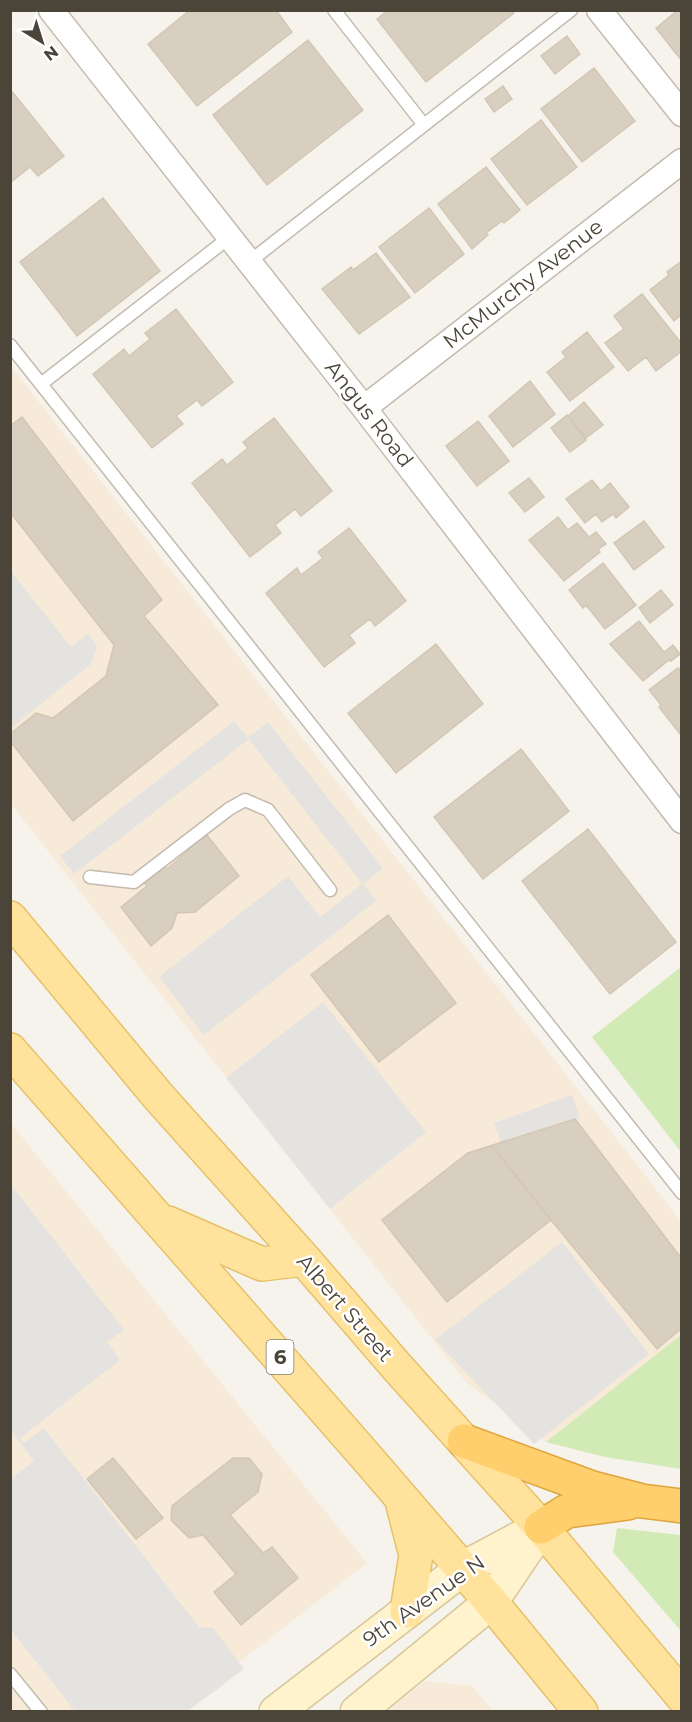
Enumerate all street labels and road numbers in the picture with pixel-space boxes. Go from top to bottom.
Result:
street label: McMurchy Avenue [438,213,608,354]
street label: Angus Road [320,355,419,472]
street label: Albert Street [292,1249,399,1366]
road number: 6 [266,1340,294,1374]
street label: 9th Avenue N [358,1549,489,1652]

